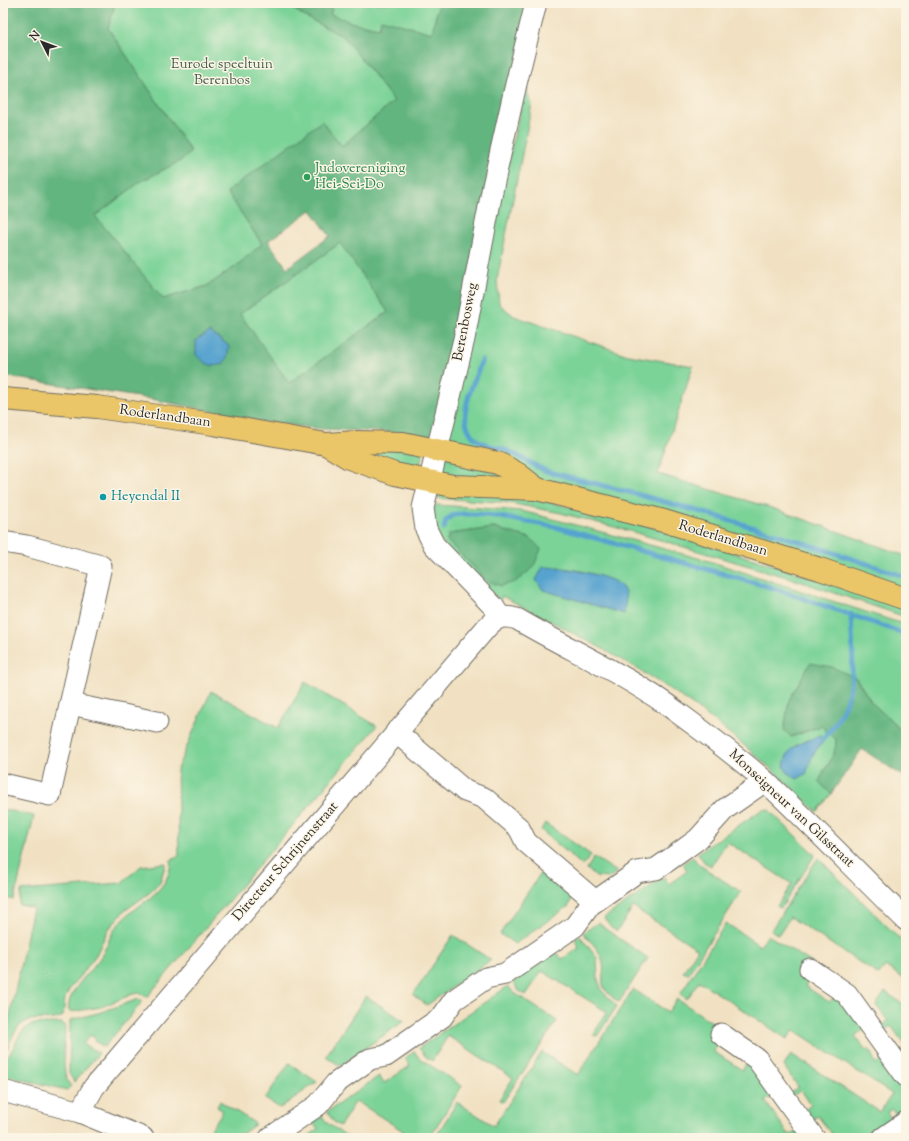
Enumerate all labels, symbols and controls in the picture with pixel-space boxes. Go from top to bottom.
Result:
north arrow [22,22,62,62]
text: N [26,27,44,45]
park label: Eurode speeltuin Berenbos [171,55,273,91]
place label: Judovereniging Hei-Sei-Do [314,159,405,195]
marker: Judovereniging Hei-Sei-Do [302,172,312,182]
street label: Berenbosweg [449,281,483,363]
street label: Roderlandbaan [118,401,212,433]
place label: Heyendal II [111,487,181,507]
marker: Heyendal II [98,492,108,502]
street label: Roderlandbaan [676,516,770,562]
street label: Monseigneur van Gilsstraat [724,745,858,873]
street label: Directeur Schrijnenstraat [228,798,344,926]

